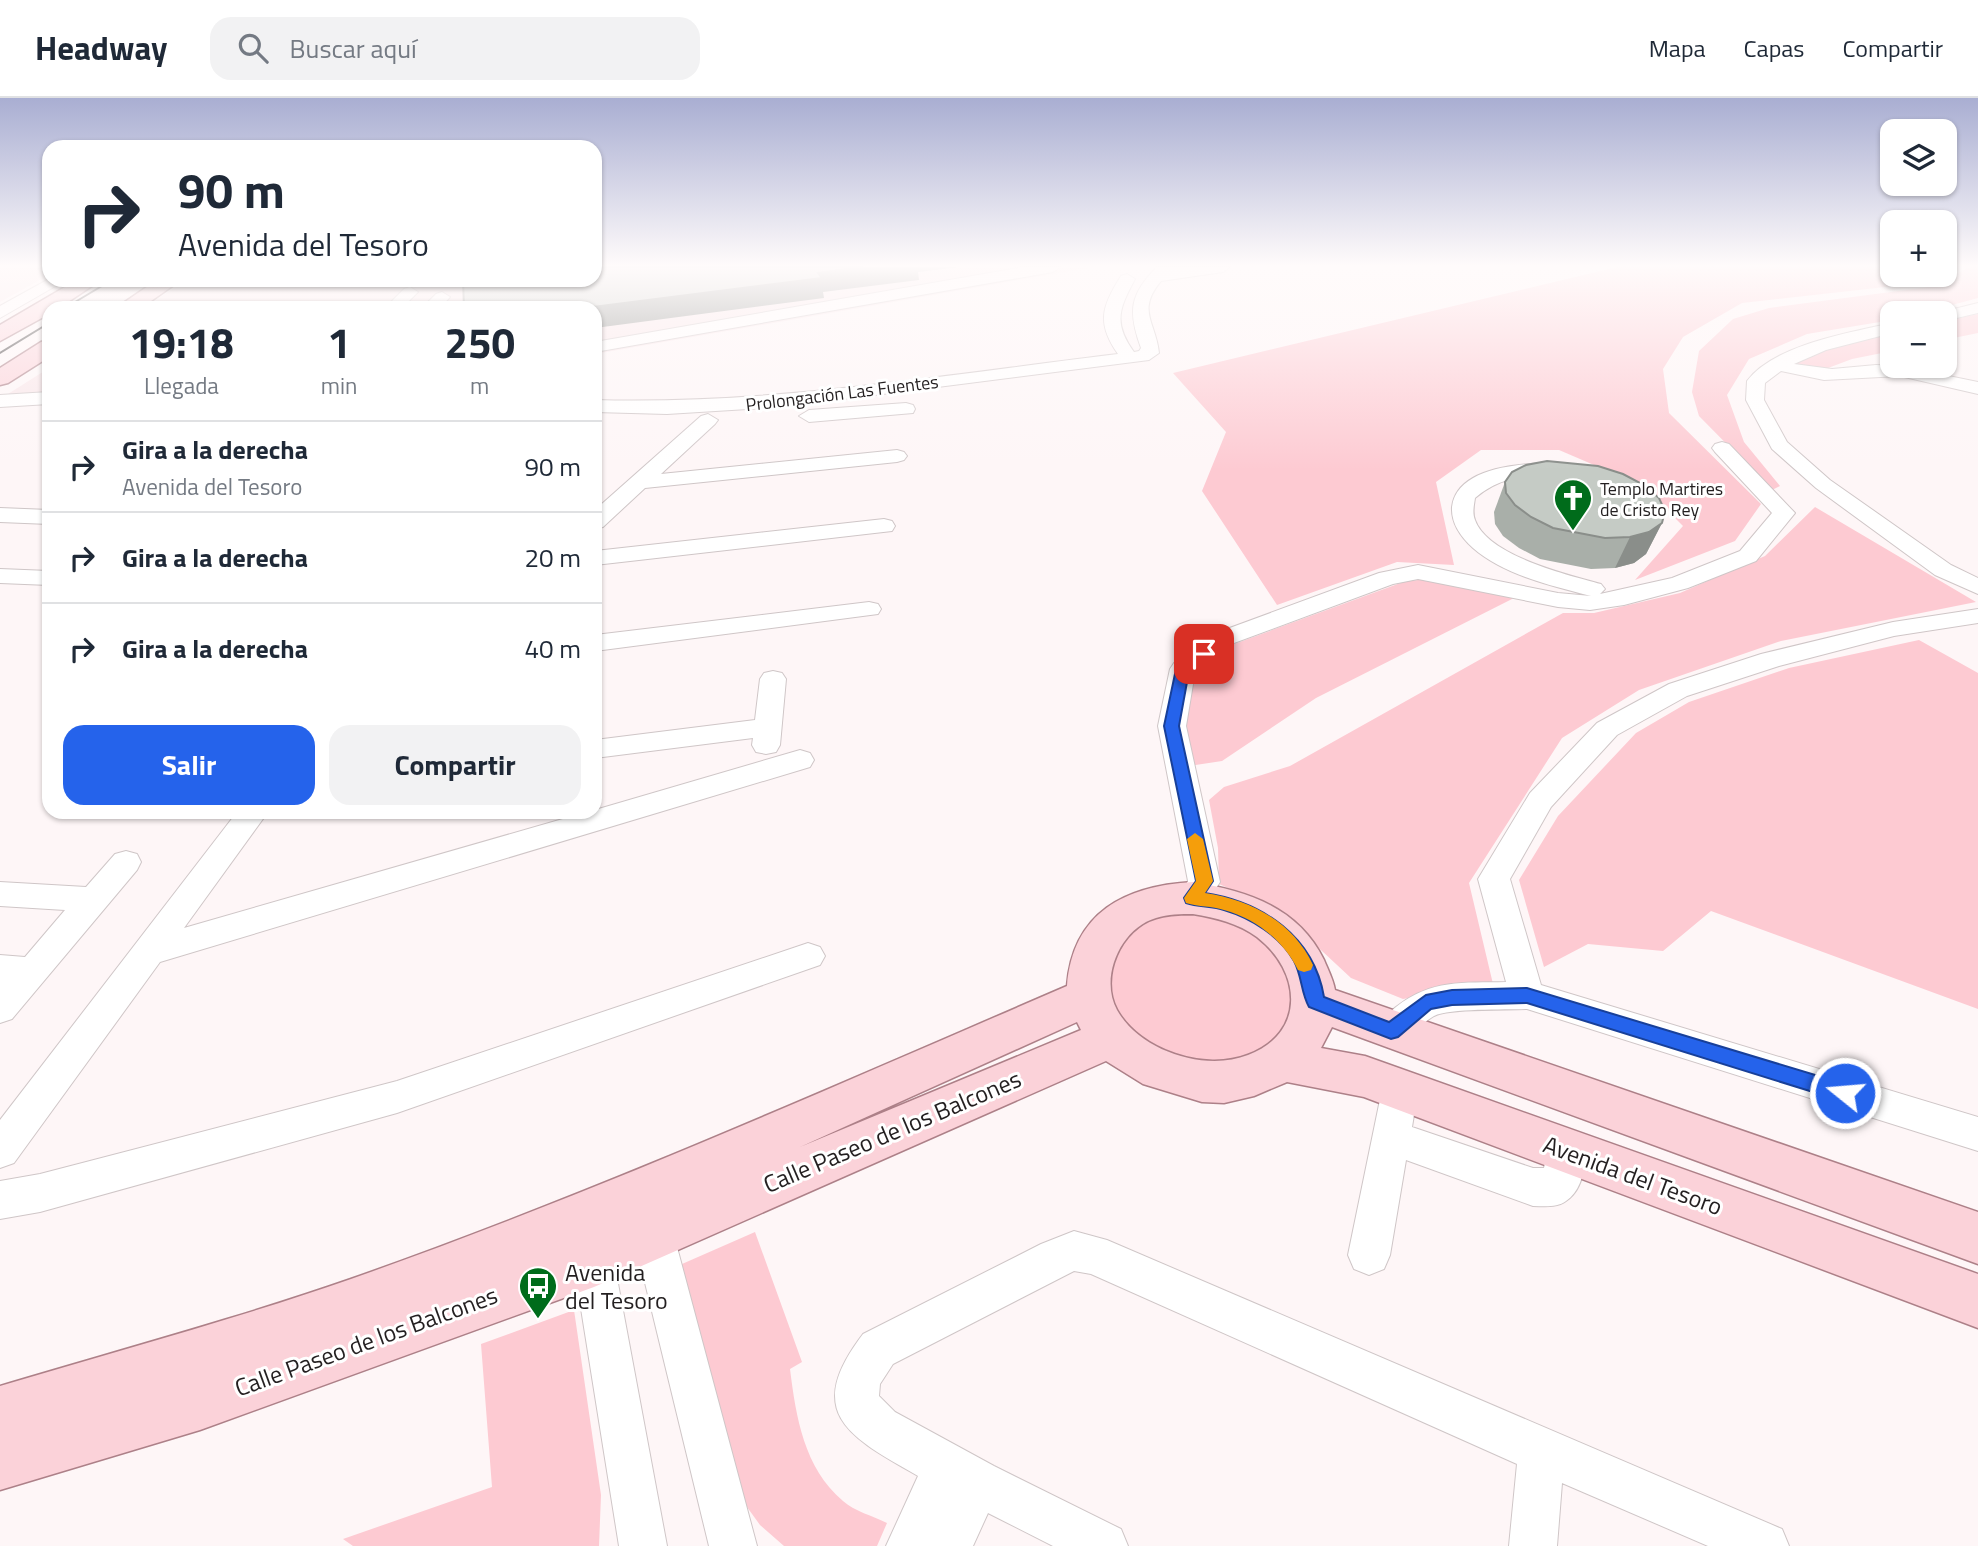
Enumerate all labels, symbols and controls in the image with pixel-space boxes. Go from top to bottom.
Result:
search box [210,17,700,80]
text: Headway [35,23,168,73]
icon: search [234,29,272,67]
text: Buscar aquí [290,29,417,68]
text: Mapa [1649,30,1706,66]
text: Capas [1744,30,1804,66]
text: Compartir [1842,30,1943,66]
map controls [1880,119,1957,378]
button: layers [1880,119,1957,196]
text: 90 m [178,152,285,227]
icon: right [63,168,154,259]
button: + [1880,210,1957,287]
text: Avenida del Tesoro [178,220,429,268]
button: − [1880,301,1957,378]
text: 19:18 [129,310,234,374]
text: 1 [327,310,351,374]
text: 250 [444,310,515,374]
text: Llegada [144,368,219,403]
text: min [321,368,357,403]
text: m [470,368,489,403]
street label: Prolongación Las Fuentes [744,368,940,418]
text: Gira a la derecha [122,430,308,469]
text: 90 m [524,447,581,486]
icon: right [63,448,101,486]
text: Avenida del Tesoro [122,469,302,504]
place label: Templo Martires de Cristo Rey [1600,475,1723,523]
church icon: Templo Martires de Cristo Rey [1552,477,1594,532]
text: Gira a la derecha [122,538,308,577]
text: 20 m [524,538,581,577]
icon: right [63,539,101,577]
pin [1174,624,1234,684]
text: Gira a la derecha [122,629,308,668]
text: 40 m [524,629,581,668]
icon: right [63,630,101,668]
icon: arrive [1185,635,1223,673]
button: Salir [63,725,315,805]
button: Compartir [329,725,581,805]
position arrow [1808,1056,1882,1130]
street label: Calle Paseo de los Balcones [757,1060,1027,1202]
street label: Avenida del Tesoro [1538,1126,1728,1224]
place label: Avenida del Tesoro [565,1254,668,1318]
bus stop icon: Avenida del Tesoro [517,1265,559,1320]
street label: Calle Paseo de los Balcones [230,1277,502,1405]

